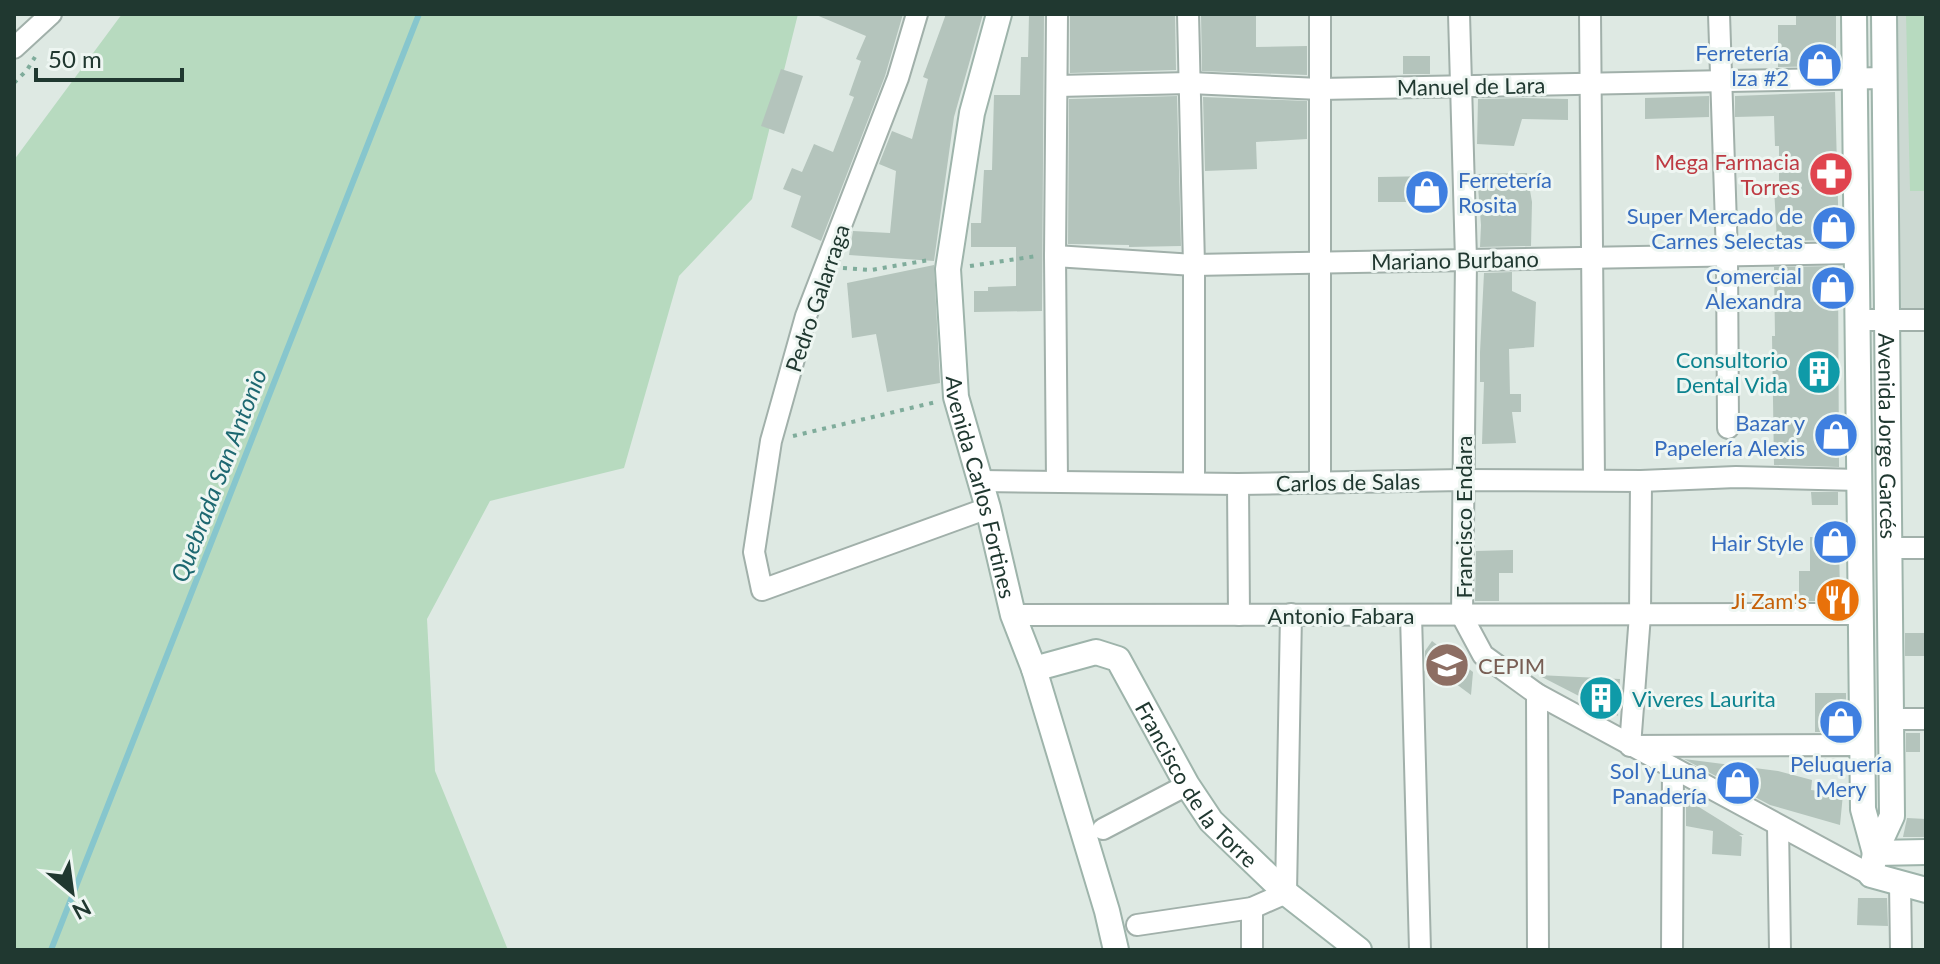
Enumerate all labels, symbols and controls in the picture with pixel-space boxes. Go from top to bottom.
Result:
scale bar [36,32,182,82]
place label: Ferretería Iza #2 [1695,39,1789,91]
shop icon: Ferretería Iza #2 [1796,41,1844,89]
text: 50 m [48,44,102,73]
street label: Manuel de Lara [1396,71,1546,101]
place label: Mega Farmacia Torres [1655,148,1800,200]
pharmacy icon: Mega Farmacia Torres [1807,150,1855,198]
place label: Ferretería Rosita [1458,166,1552,218]
shop icon: Ferretería Rosita [1403,168,1451,216]
place label: Super Mercado de Carnes Selectas [1627,202,1803,254]
shop icon: Super Mercado de Carnes Selectas [1810,204,1858,252]
street label: Pedro Galarraga [779,221,855,375]
street label: Mariano Burbano [1371,245,1539,275]
place label: Comercial Alexandra [1705,262,1802,314]
shop icon: Comercial Alexandra [1809,264,1857,312]
street label: Avenida Jorge Garcés [1874,333,1903,539]
place label: Consultorio Dental Vida [1675,346,1788,398]
building icon: Consultorio Dental Vida [1795,348,1843,396]
water label: Quebrada San Antonio [164,364,272,586]
street label: Avenida Carlos Fortines [941,375,1022,601]
place label: Bazar y Papelería Alexis [1654,409,1806,461]
shop icon: Bazar y Papelería Alexis [1812,411,1860,459]
street label: Francisco Endara [1450,436,1477,598]
street label: Carlos de Salas [1276,467,1420,497]
shop icon: Hair Style [1811,518,1859,566]
place label: Hair Style [1711,529,1804,556]
restaurant icon: Ji Zam's [1814,576,1862,624]
place label: Ji Zam's [1731,587,1807,614]
street label: Antonio Fabara [1268,602,1414,629]
school or university icon: CEPIM [1423,641,1471,689]
place label: CEPIM [1478,652,1545,679]
building icon: Viveres Laurita [1577,674,1625,722]
place label: Viveres Laurita [1632,685,1776,712]
street label: Francisco de la Torre [1130,696,1264,872]
shop icon: Peluquería Mery [1817,698,1865,746]
place label: Peluquería Mery [1790,750,1892,802]
place label: Sol y Luna Panadería [1610,757,1707,809]
shop icon: Sol y Luna Panadería [1714,759,1762,807]
north arrow [32,852,112,932]
text: N [68,894,96,926]

